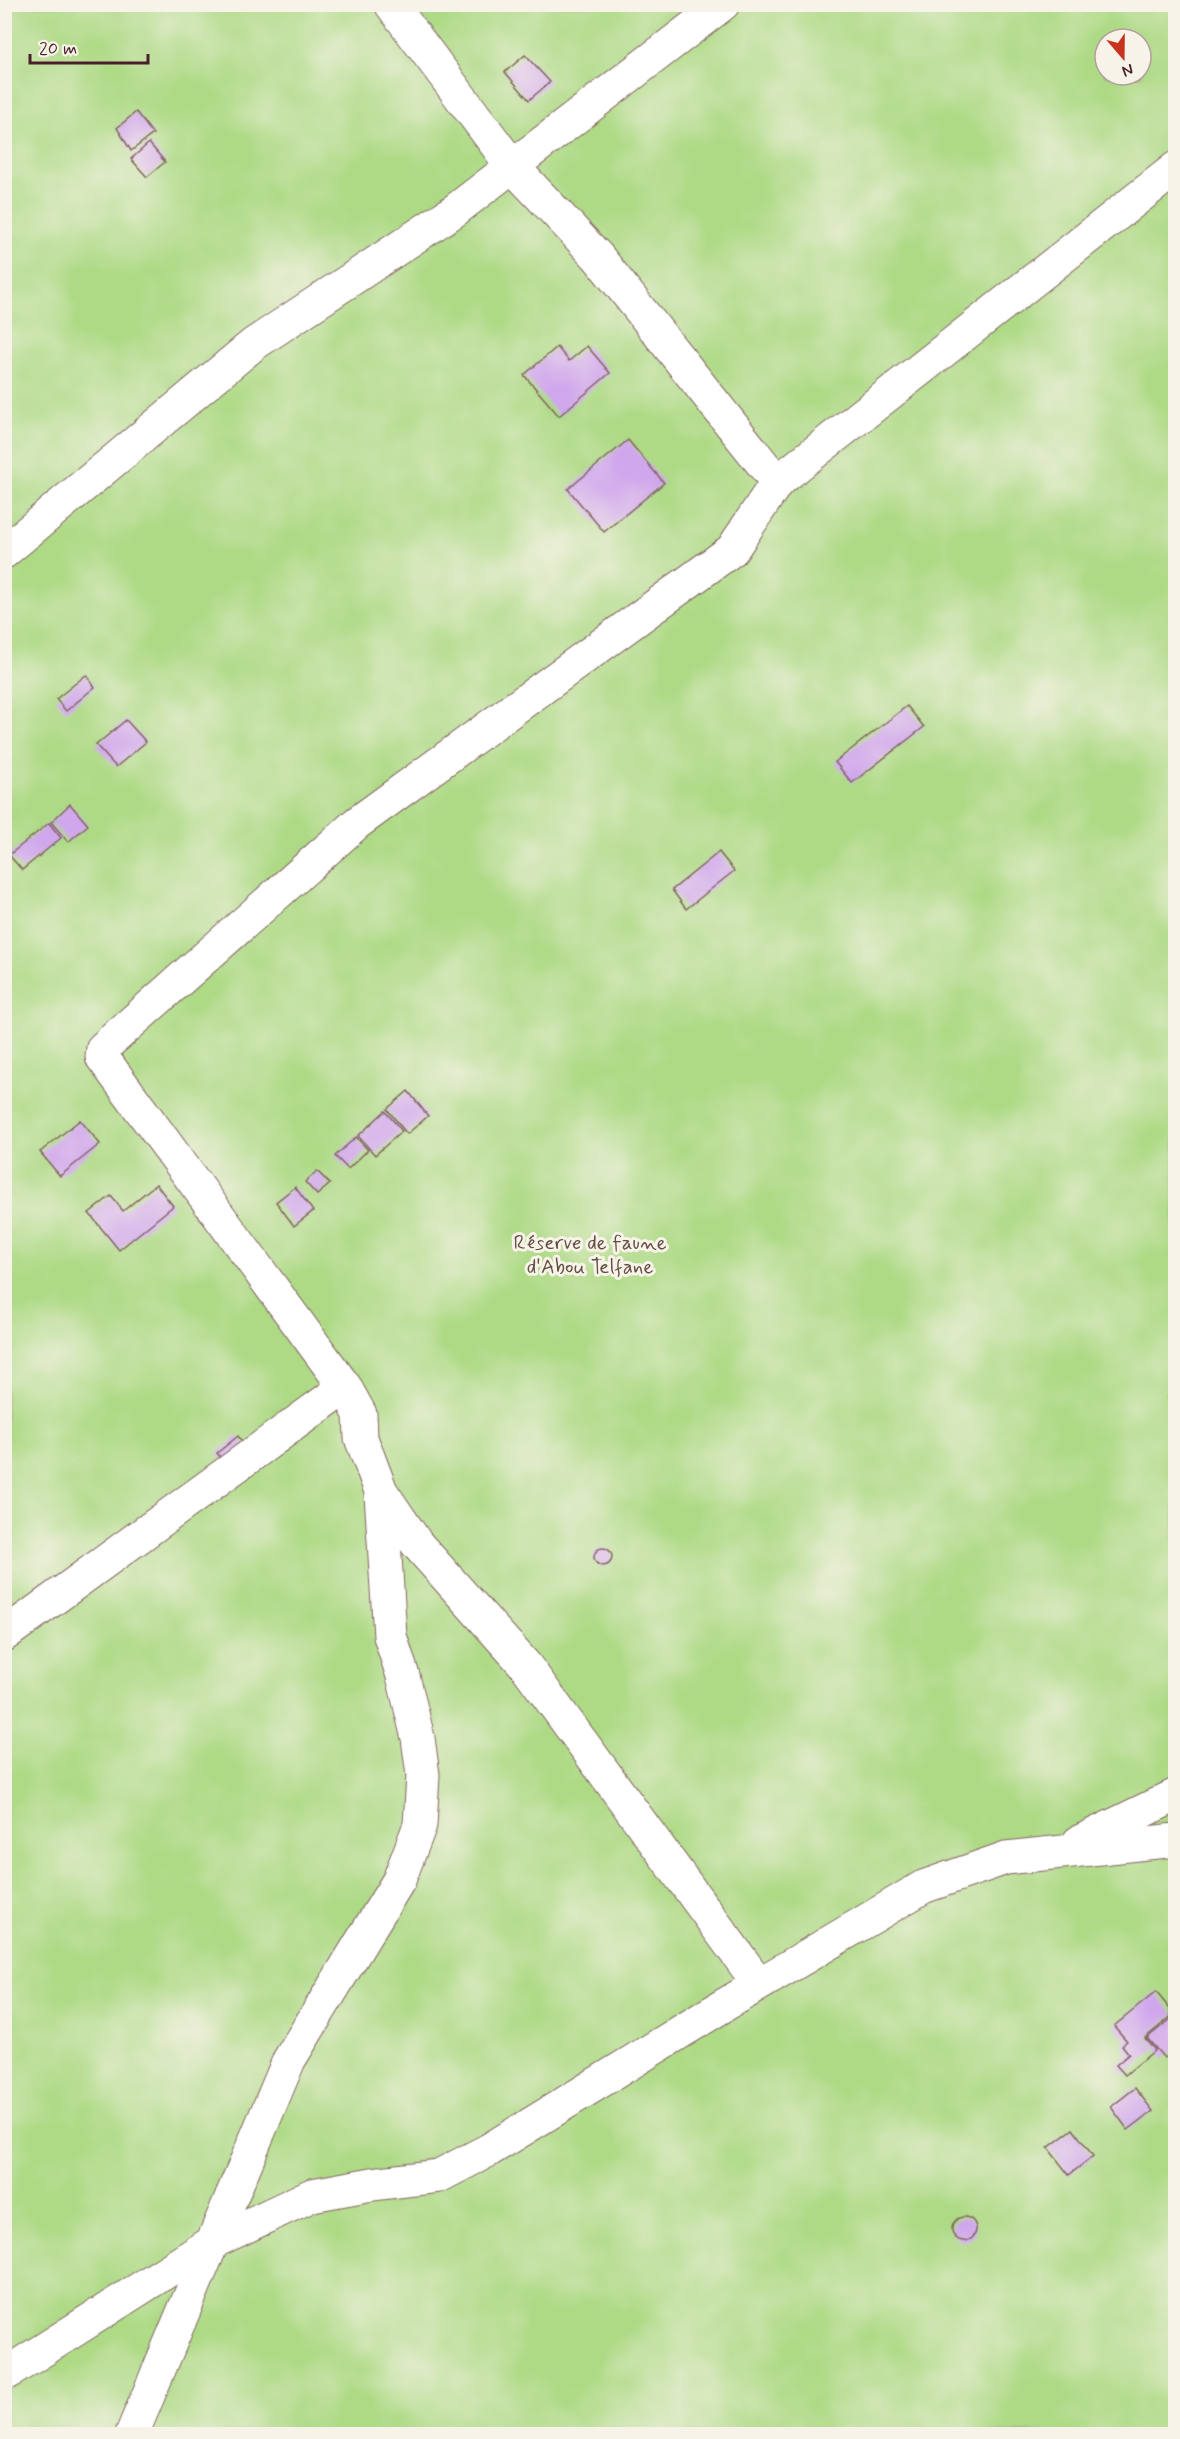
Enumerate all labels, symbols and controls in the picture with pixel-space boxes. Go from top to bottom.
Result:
scale bar [30,27,148,65]
north arrow [1093,27,1153,87]
text: 20 m [39,37,77,61]
text: N [1119,58,1136,81]
park label: Réserve de faune d'Abou Telfane [513,1229,667,1281]

